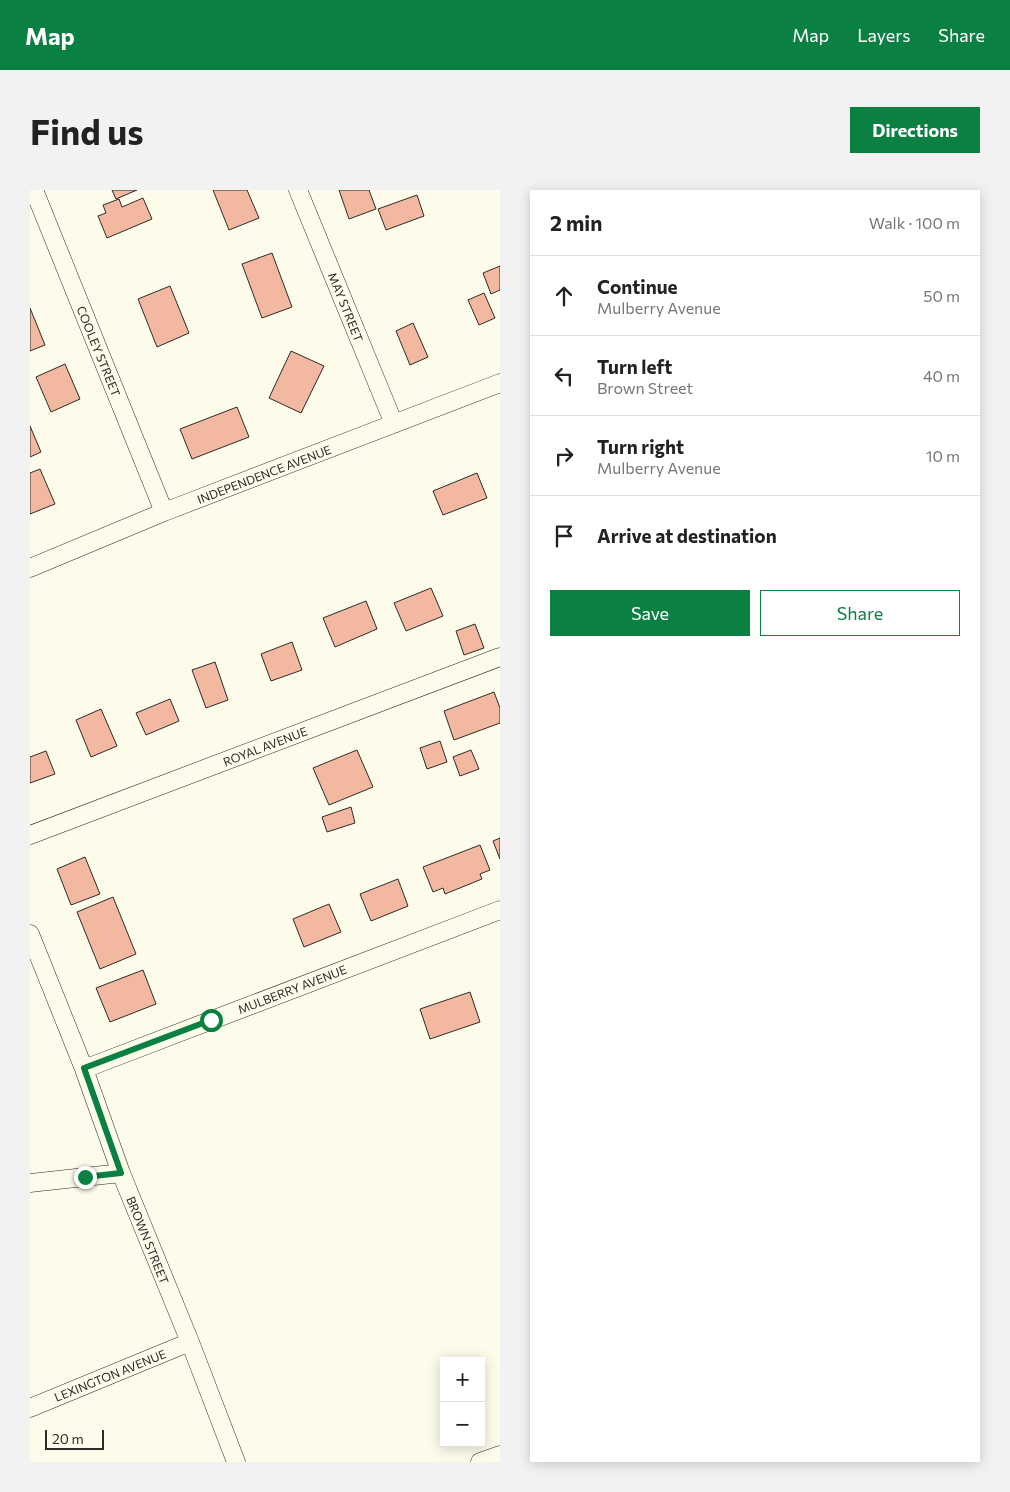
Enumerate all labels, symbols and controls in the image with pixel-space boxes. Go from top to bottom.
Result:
text: Map [25,21,75,50]
text: Map [792,24,829,46]
text: Layers [857,24,910,46]
text: Share [938,24,985,46]
button: Directions [850,107,980,153]
text: Find us [30,109,144,152]
text: 2 min [550,210,602,235]
text: Walk · 100 m [869,213,960,232]
street label: MAY STREET [326,270,366,344]
text: Continue [597,275,677,298]
icon: ahead [550,282,578,310]
text: 50 m [923,286,960,305]
text: Mulberry Avenue [597,298,721,317]
street label: COOLEY STREET [74,304,124,399]
text: Turn left [597,355,672,378]
icon: left [550,362,578,390]
text: 40 m [923,366,960,385]
text: Brown Street [597,378,693,397]
text: Turn right [597,435,684,458]
street label: INDEPENDENCE AVENUE [195,442,333,506]
icon: right [550,442,578,470]
text: 10 m [926,446,960,465]
text: Mulberry Avenue [597,458,721,477]
icon: arrive [550,522,578,550]
text: Arrive at destination [597,524,777,547]
button: Save [550,590,750,636]
button: Share [760,590,960,636]
street label: ROYAL AVENUE [221,723,309,769]
street label: MULBERRY AVENUE [236,962,348,1016]
route start [200,1009,223,1032]
route end [74,1166,97,1189]
street label: BROWN STREET [124,1194,172,1286]
street label: LEXINGTON AVENUE [52,1346,168,1404]
map controls [440,1357,485,1447]
button: + [440,1357,485,1402]
button: − [440,1402,485,1447]
scale bar [45,1427,104,1450]
text: 20 m [52,1430,84,1447]

